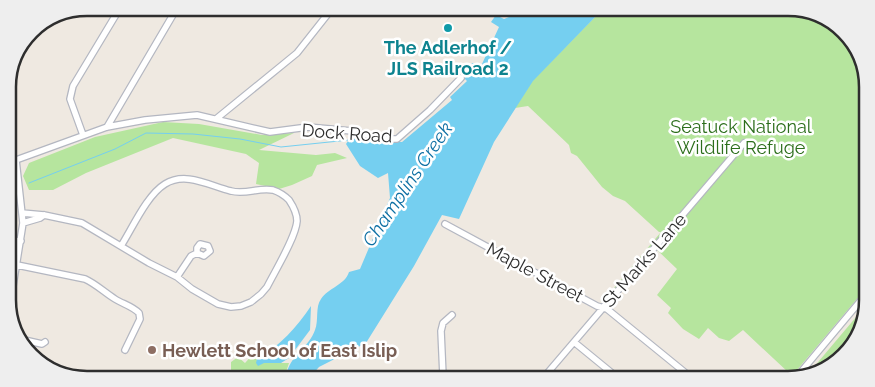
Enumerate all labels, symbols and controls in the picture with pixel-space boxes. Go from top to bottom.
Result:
marker: The Adlerhof / JLS Railroad 2 [442,22,454,34]
place label: The Adlerhof / JLS Railroad 2 [384,37,513,79]
park label: Seatuck National Wildlife Refuge [670,116,812,158]
water label: Champlins Creek [357,118,457,250]
street label: Dock Road [301,119,393,147]
street label: St Marks Lane [598,208,691,311]
street label: Maple Street [483,238,587,306]
place label: Hewlett School of East Islip [162,340,397,361]
marker: Hewlett School of East Islip [146,344,158,356]

